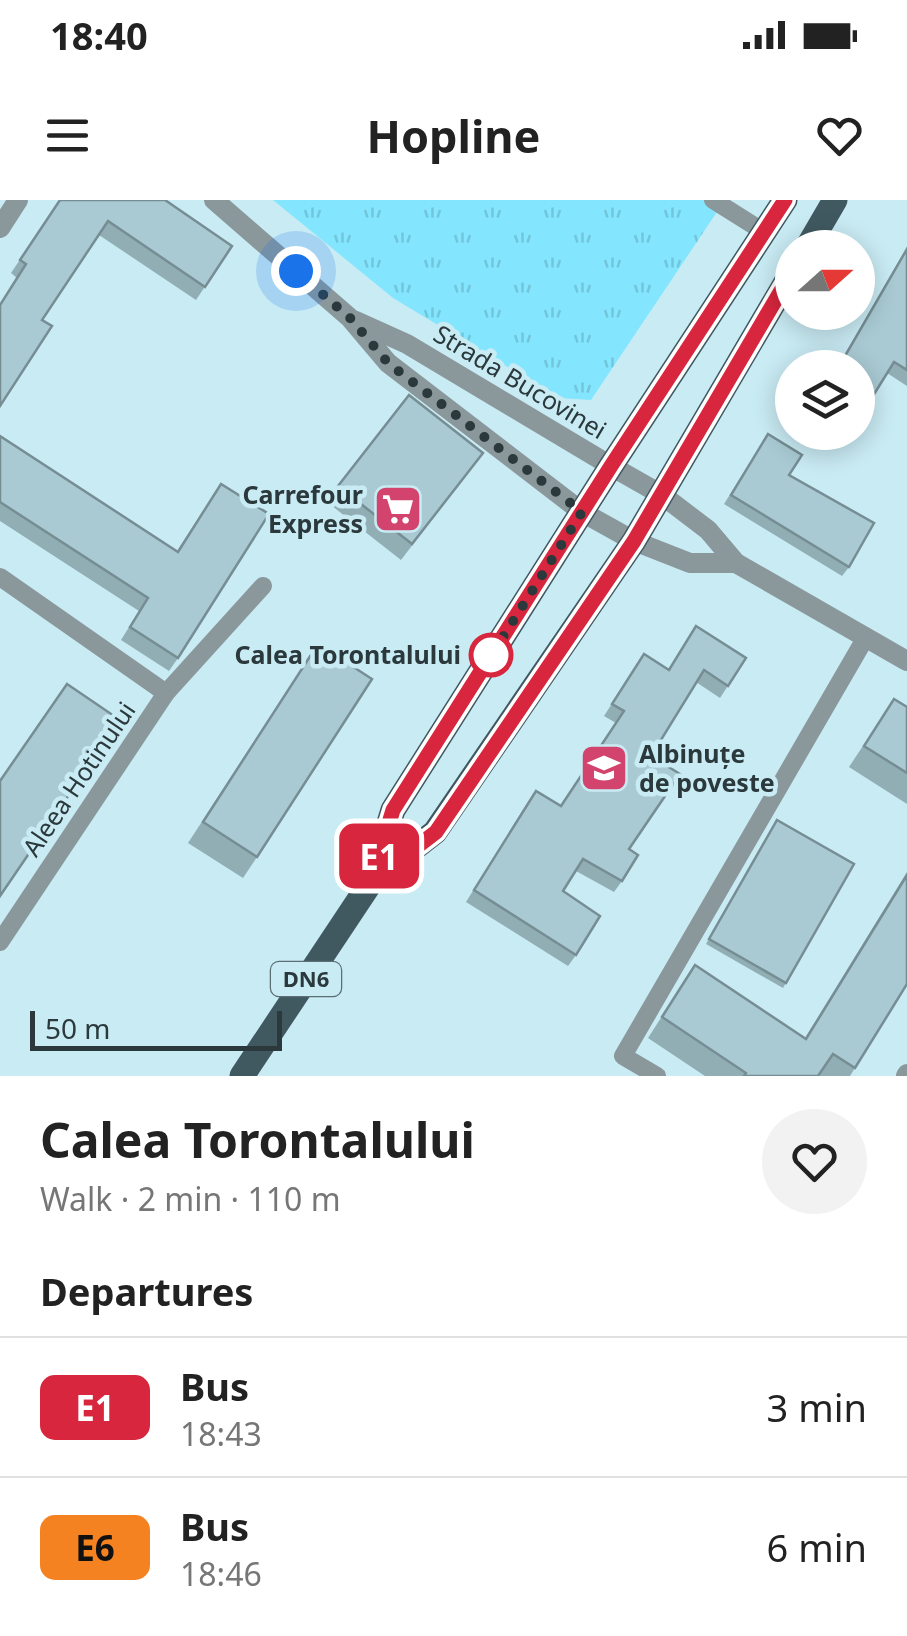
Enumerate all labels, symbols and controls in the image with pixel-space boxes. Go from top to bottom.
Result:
text: 18:40 [50,9,148,61]
text: Hopline [367,105,540,166]
icon: menu [40,108,95,163]
icon: heart [812,108,867,163]
north arrow [775,230,875,330]
map controls [775,230,875,450]
your location [271,246,321,296]
street label: Strada Bucovinei [428,316,613,446]
button: layers [775,350,875,450]
place label: Carrefour Express [242,477,363,540]
supermarket icon: Carrefour Express [372,483,424,535]
marker: Calea Torontalului [470,634,512,676]
place label: Calea Torontalului [235,637,461,671]
street label: Aleea Hotinului [14,695,142,862]
place label: Albinuțe de poveste [639,736,775,799]
school or university icon: Albinuțe de poveste [578,742,630,794]
line badge: E1 [334,824,424,888]
text: E1 [359,833,399,880]
road number: DN6 [271,962,341,996]
scale bar [30,1006,282,1050]
text: 50 m [45,1009,111,1047]
text: Calea Torontalului [40,1107,475,1172]
button: heart [762,1109,867,1214]
text: Walk · 2 min · 110 m [40,1177,341,1220]
text: Departures [40,1265,253,1317]
text: Bus [180,1360,249,1412]
text: 3 min [767,1381,867,1433]
text: E1 [75,1384,115,1431]
text: 18:43 [180,1412,262,1455]
text: Bus [180,1500,249,1552]
text: 6 min [767,1521,867,1573]
text: E6 [75,1524,115,1571]
text: 18:46 [180,1552,262,1595]

